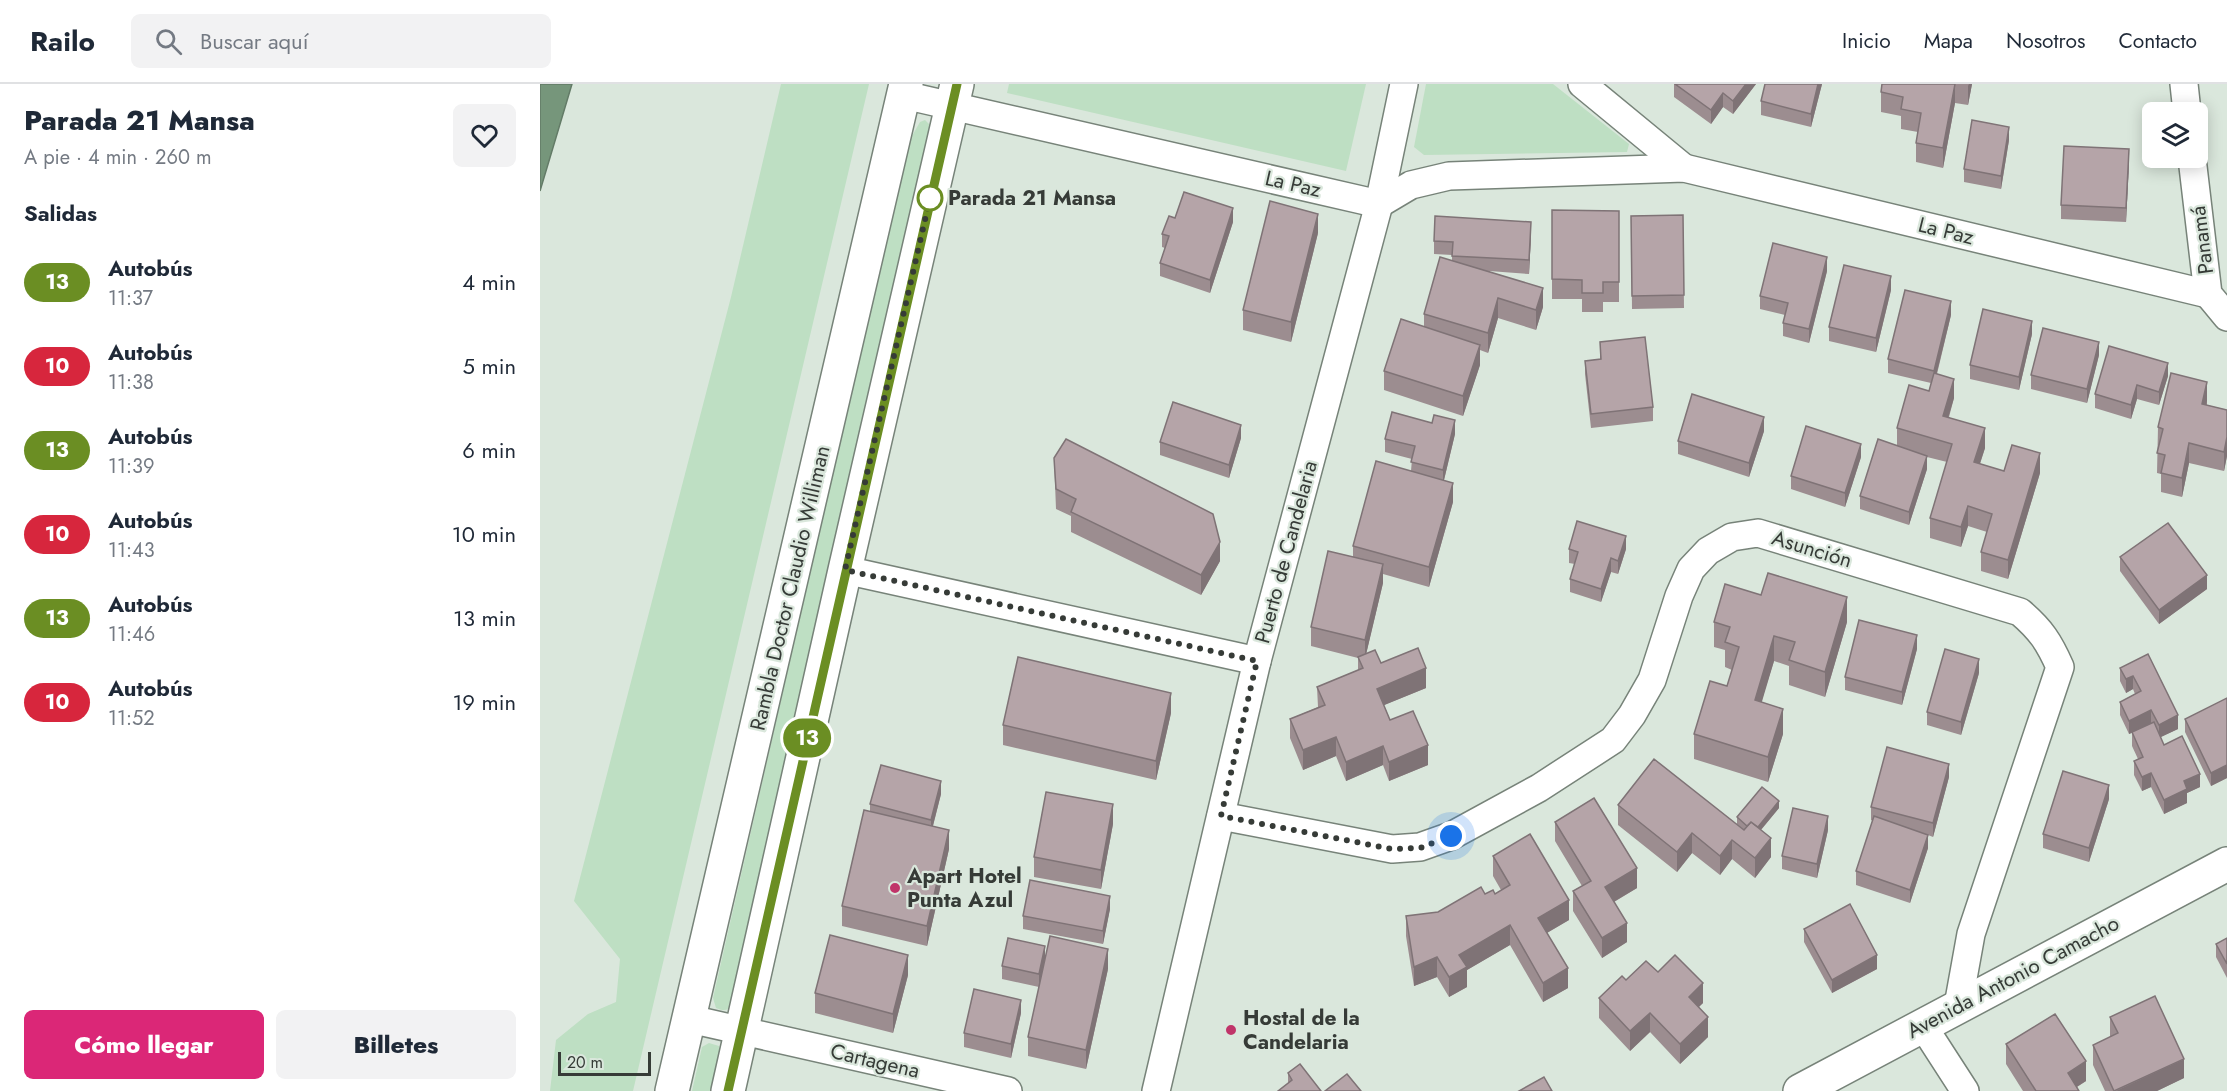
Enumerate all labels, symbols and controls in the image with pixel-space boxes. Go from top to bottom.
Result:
search box [131,14,551,68]
text: Railo [30,21,95,62]
icon: search [152,25,185,58]
text: Buscar aquí [200,25,308,57]
text: Inicio [1842,26,1891,56]
text: Mapa [1924,26,1973,56]
text: Nosotros [2006,26,2085,56]
text: Contacto [2118,26,2197,56]
text: Parada 21 Mansa [24,100,255,141]
map controls [2142,102,2208,168]
button: layers [2142,102,2208,168]
button: heart [453,104,516,167]
text: A pie · 4 min · 260 m [24,143,212,172]
street label: La Paz [1262,163,1324,205]
place label: Parada 21 Mansa [948,183,1116,213]
marker: Parada 21 Mansa [917,185,943,211]
text: Salidas [24,197,97,229]
street label: Panamá [2183,204,2221,276]
street label: La Paz [1915,210,1977,252]
text: Autobús [108,252,193,284]
text: 4 min [462,266,516,298]
text: 13 [45,267,69,297]
text: 11:37 [108,284,153,313]
text: Autobús [108,336,193,368]
text: 5 min [463,350,516,382]
text: 10 [45,351,69,381]
text: 11:38 [108,368,154,397]
text: Autobús [108,420,193,452]
text: 6 min [462,434,516,466]
text: 13 [45,435,69,465]
street label: Rambla Doctor Claudio Williman [743,443,837,733]
text: 11:39 [108,452,154,481]
street label: Puerto de Candelaria [1247,457,1325,647]
text: Autobús [108,504,193,536]
text: 10 min [452,518,516,550]
text: 10 [45,519,69,549]
street label: Asunción [1768,523,1856,575]
text: 11:43 [108,536,155,565]
text: Autobús [108,588,193,620]
text: 13 min [453,602,516,634]
text: 13 [45,603,69,633]
text: 11:46 [108,620,155,649]
text: Autobús [108,672,193,704]
text: 19 min [452,686,516,718]
text: 10 [45,687,69,717]
text: 11:52 [108,704,155,733]
line badge: 13 [780,718,834,758]
text: 13 [795,723,819,753]
your location [1436,821,1466,851]
place label: Apart Hotel Punta Azul [906,861,1022,915]
marker: Apart Hotel Punta Azul [888,881,902,895]
street label: Avenida Antonio Camacho [1902,908,2124,1046]
place label: Hostal de la Candelaria [1243,1003,1360,1057]
button: Cómo llegar [24,1010,264,1079]
button: Billetes [276,1010,516,1079]
marker: Hostal de la Candelaria [1224,1023,1238,1037]
street label: Cartagena [827,1036,923,1086]
scale bar [558,1049,651,1076]
text: 20 m [567,1051,603,1074]

